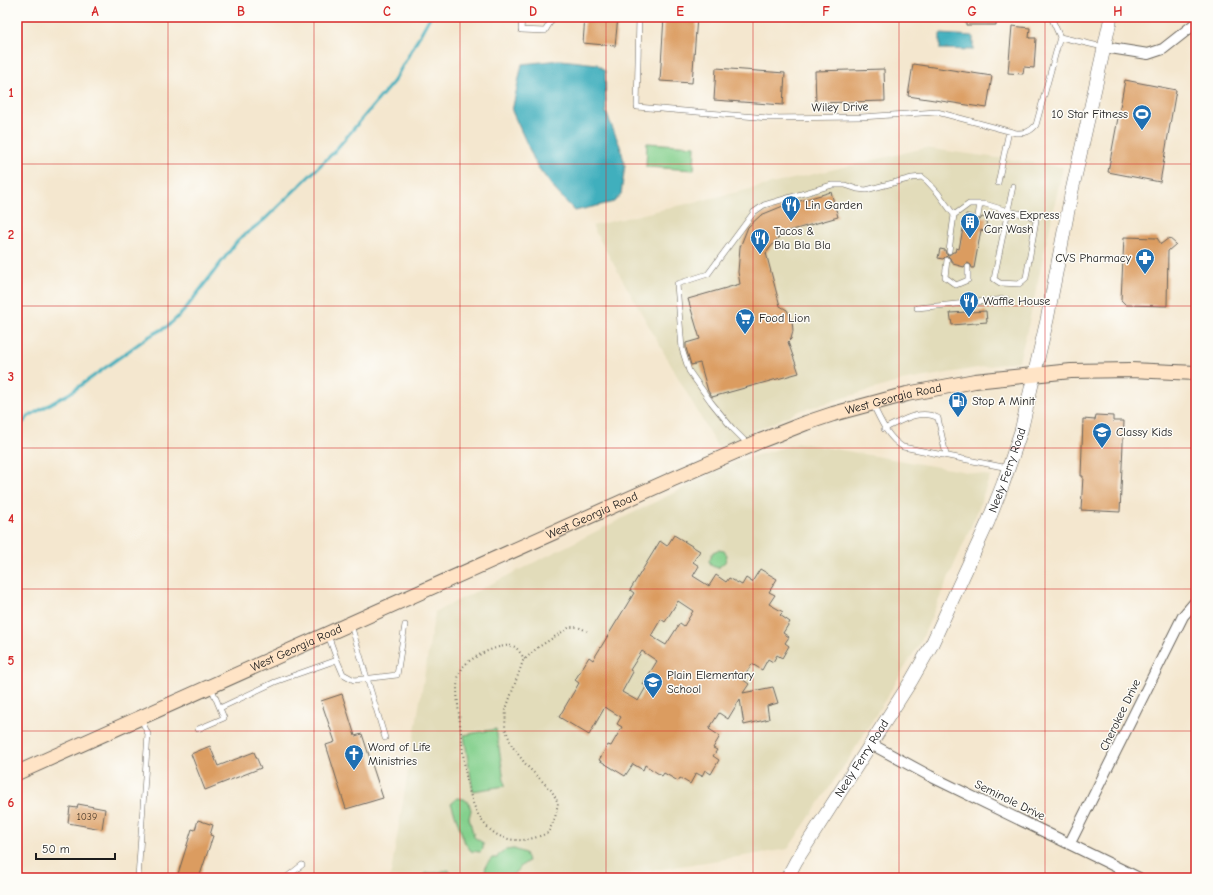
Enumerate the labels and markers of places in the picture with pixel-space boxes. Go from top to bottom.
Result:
sports icon: 10 Star Fitness [1131,103,1153,131]
place label: 10 Star Fitness [1052,107,1128,121]
restaurant icon: Lin Garden [780,194,802,222]
place label: Lin Garden [805,198,863,212]
place label: Waves Express Car Wash [984,208,1059,236]
building icon: Waves Express Car Wash [959,211,981,239]
place label: Tacos & Bla Bla Bla [774,224,831,252]
restaurant icon: Tacos & Bla Bla Bla [749,227,771,255]
pharmacy icon: CVS Pharmacy [1134,247,1156,275]
place label: CVS Pharmacy [1055,251,1132,265]
restaurant icon: Waffle House [958,290,980,318]
place label: Waffle House [983,294,1050,308]
supermarket icon: Food Lion [734,307,756,335]
place label: Food Lion [759,311,810,325]
fuel station icon: Stop A Minit [947,390,969,418]
place label: Stop A Minit [972,394,1036,408]
school or university icon: Classy Kids [1091,421,1113,449]
place label: Classy Kids [1116,425,1172,439]
place label: Plain Elementary School [667,668,754,696]
school or university icon: Plain Elementary School [642,671,664,699]
place label: Word of Life Ministries [368,740,431,768]
church icon: Word of Life Ministries [343,743,365,771]

